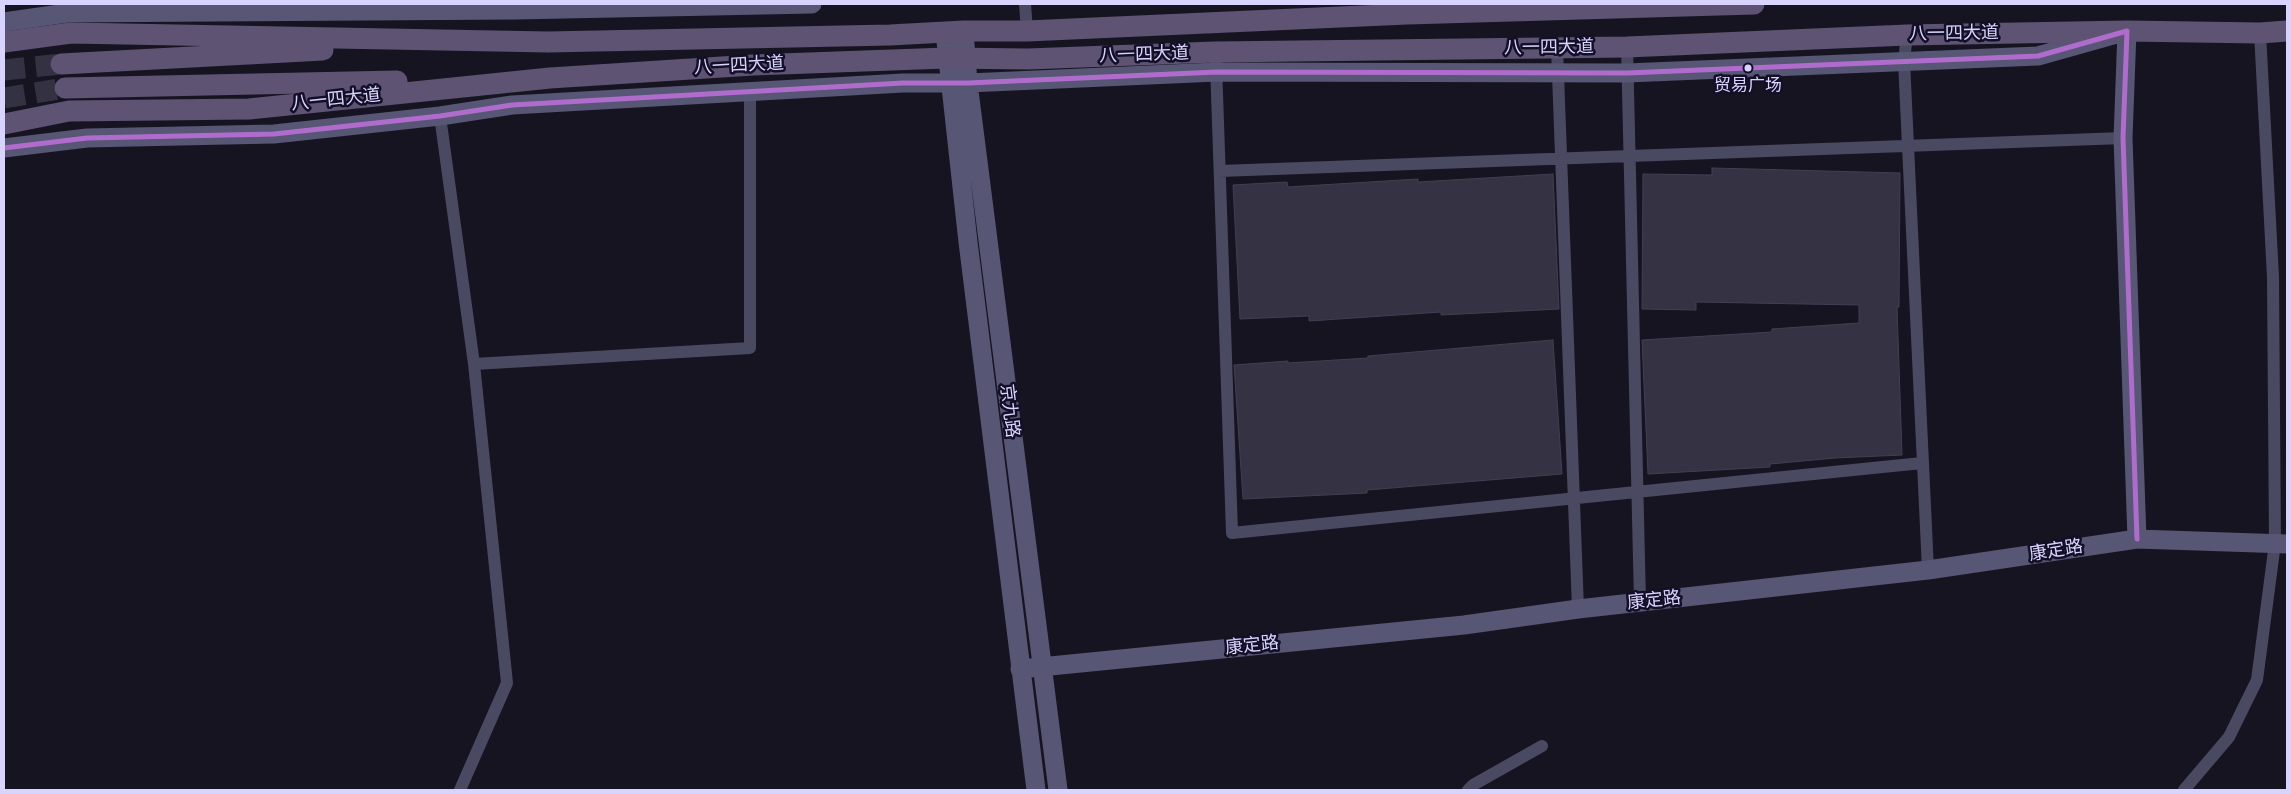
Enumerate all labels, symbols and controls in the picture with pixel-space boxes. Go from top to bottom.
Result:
street label: 八一四大道 [1909,22,1999,46]
street label: 八一四大道 [1504,36,1594,60]
street label: 八一四大道 [1099,43,1189,67]
street label: 八一四大道 [693,53,785,79]
marker: 贸易广场 [1743,63,1753,73]
place label: 贸易广场 [1714,76,1782,96]
street label: 八一四大道 [290,85,382,115]
street label: 京九路 [995,383,1023,439]
street label: 康定路 [2028,536,2084,566]
street label: 康定路 [1626,587,1682,615]
street label: 康定路 [1224,632,1280,660]

